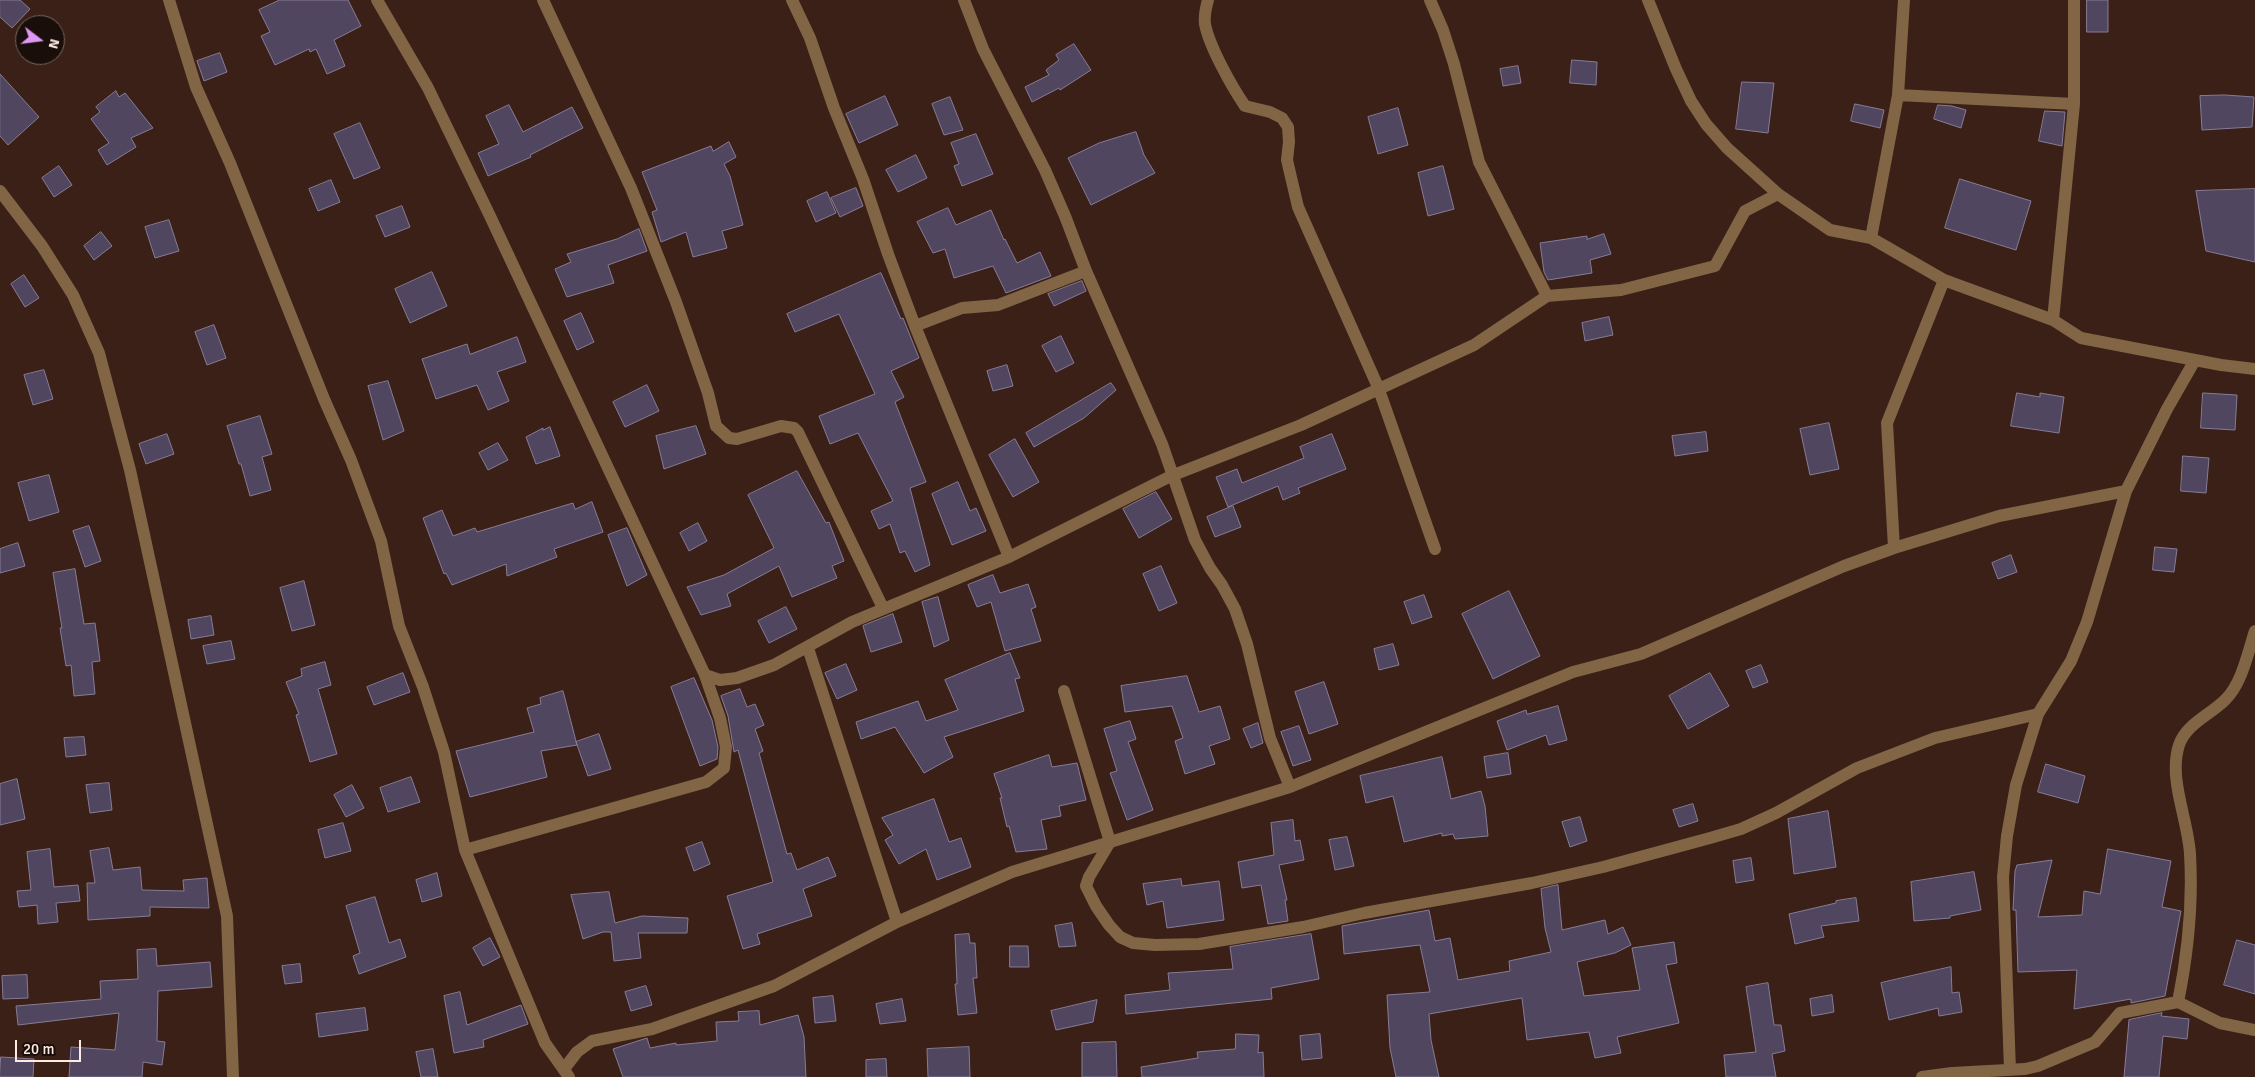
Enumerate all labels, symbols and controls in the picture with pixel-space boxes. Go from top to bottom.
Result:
north arrow [15,15,65,65]
text: N [45,37,63,51]
scale bar [18,1030,84,1062]
text: 20 m [23,1040,54,1058]

